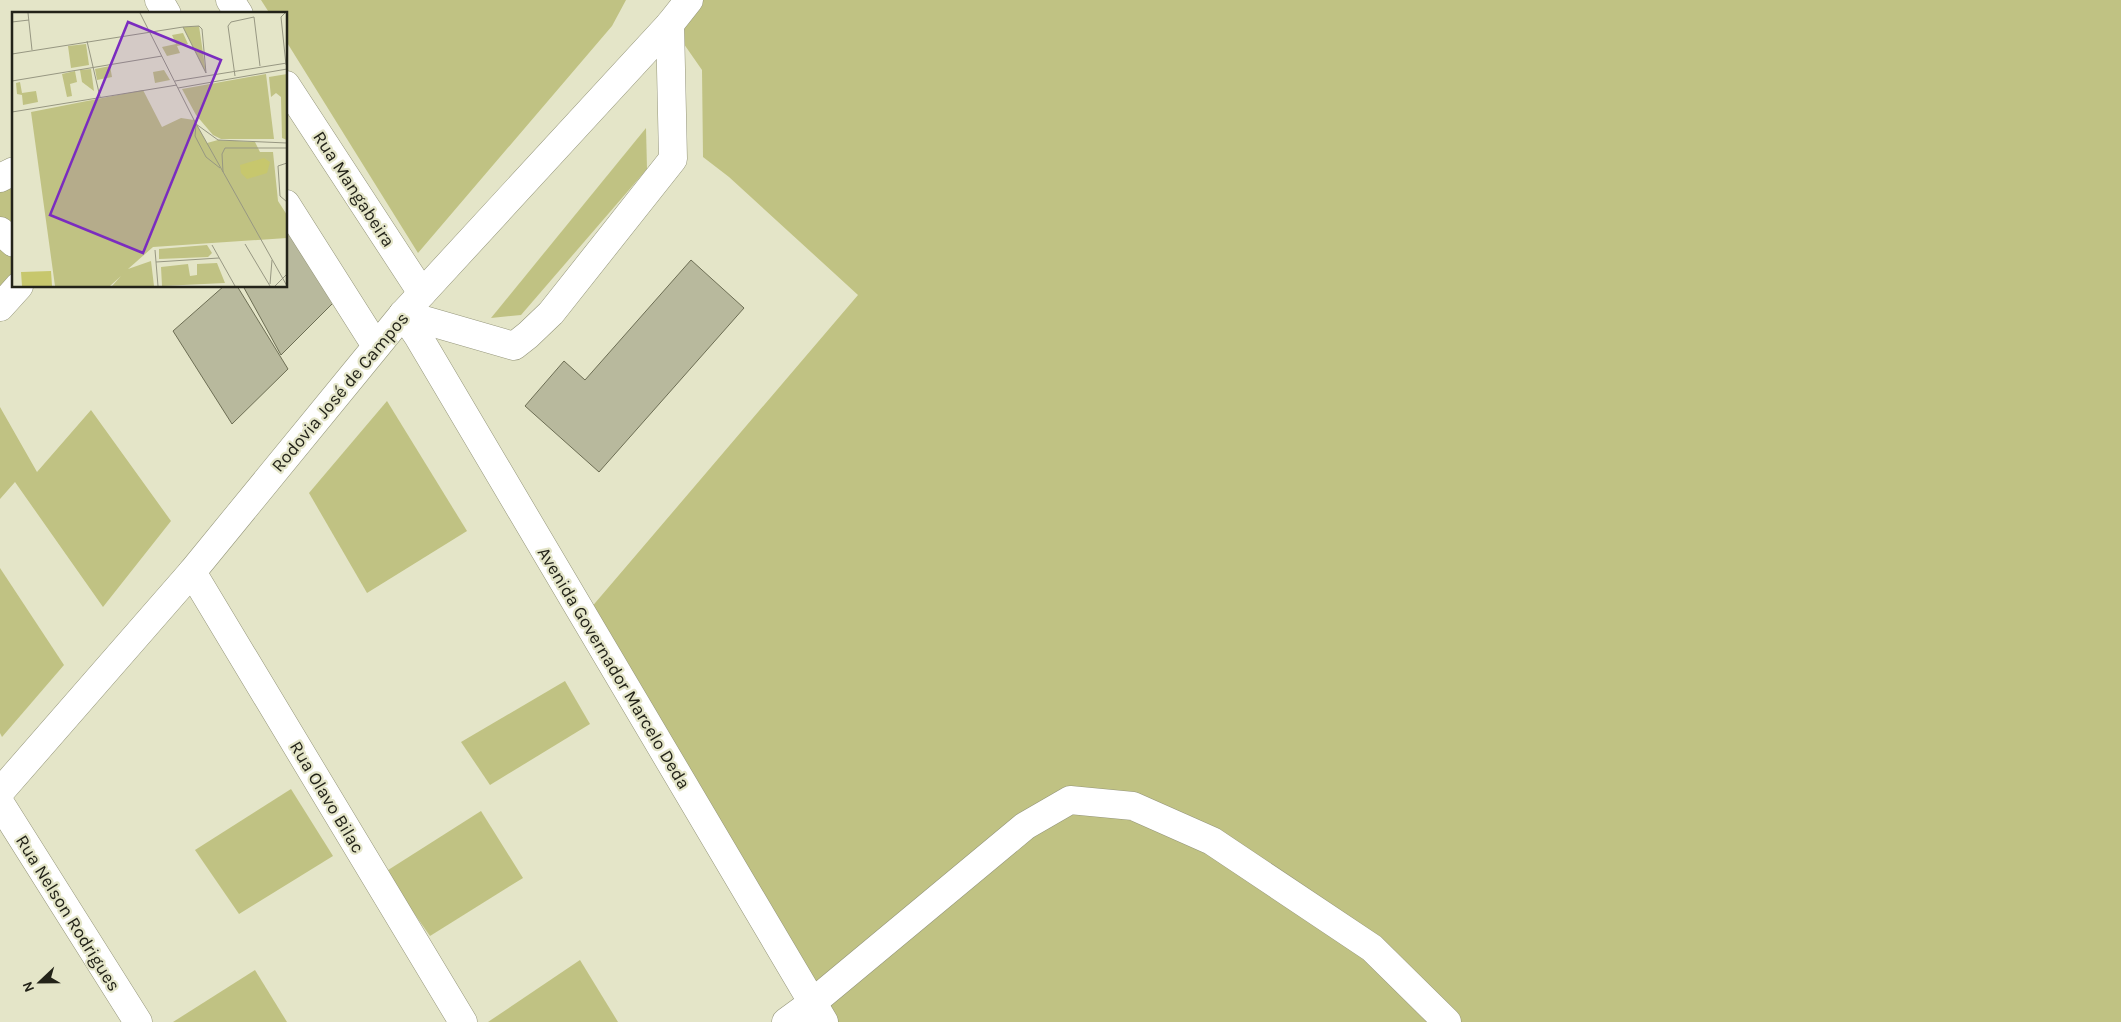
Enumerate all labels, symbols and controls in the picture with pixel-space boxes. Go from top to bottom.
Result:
inset map [12,12,288,288]
street label: Rua Mangabeira [308,127,400,251]
street label: Rodovia José de Campos [267,308,413,476]
street label: Avenida Governador Marcelo Deda [533,543,695,793]
street label: Rua Olavo Bilac [285,737,369,857]
street label: Rua Nelson Rodrigues [11,831,125,995]
north arrow [15,957,65,1007]

